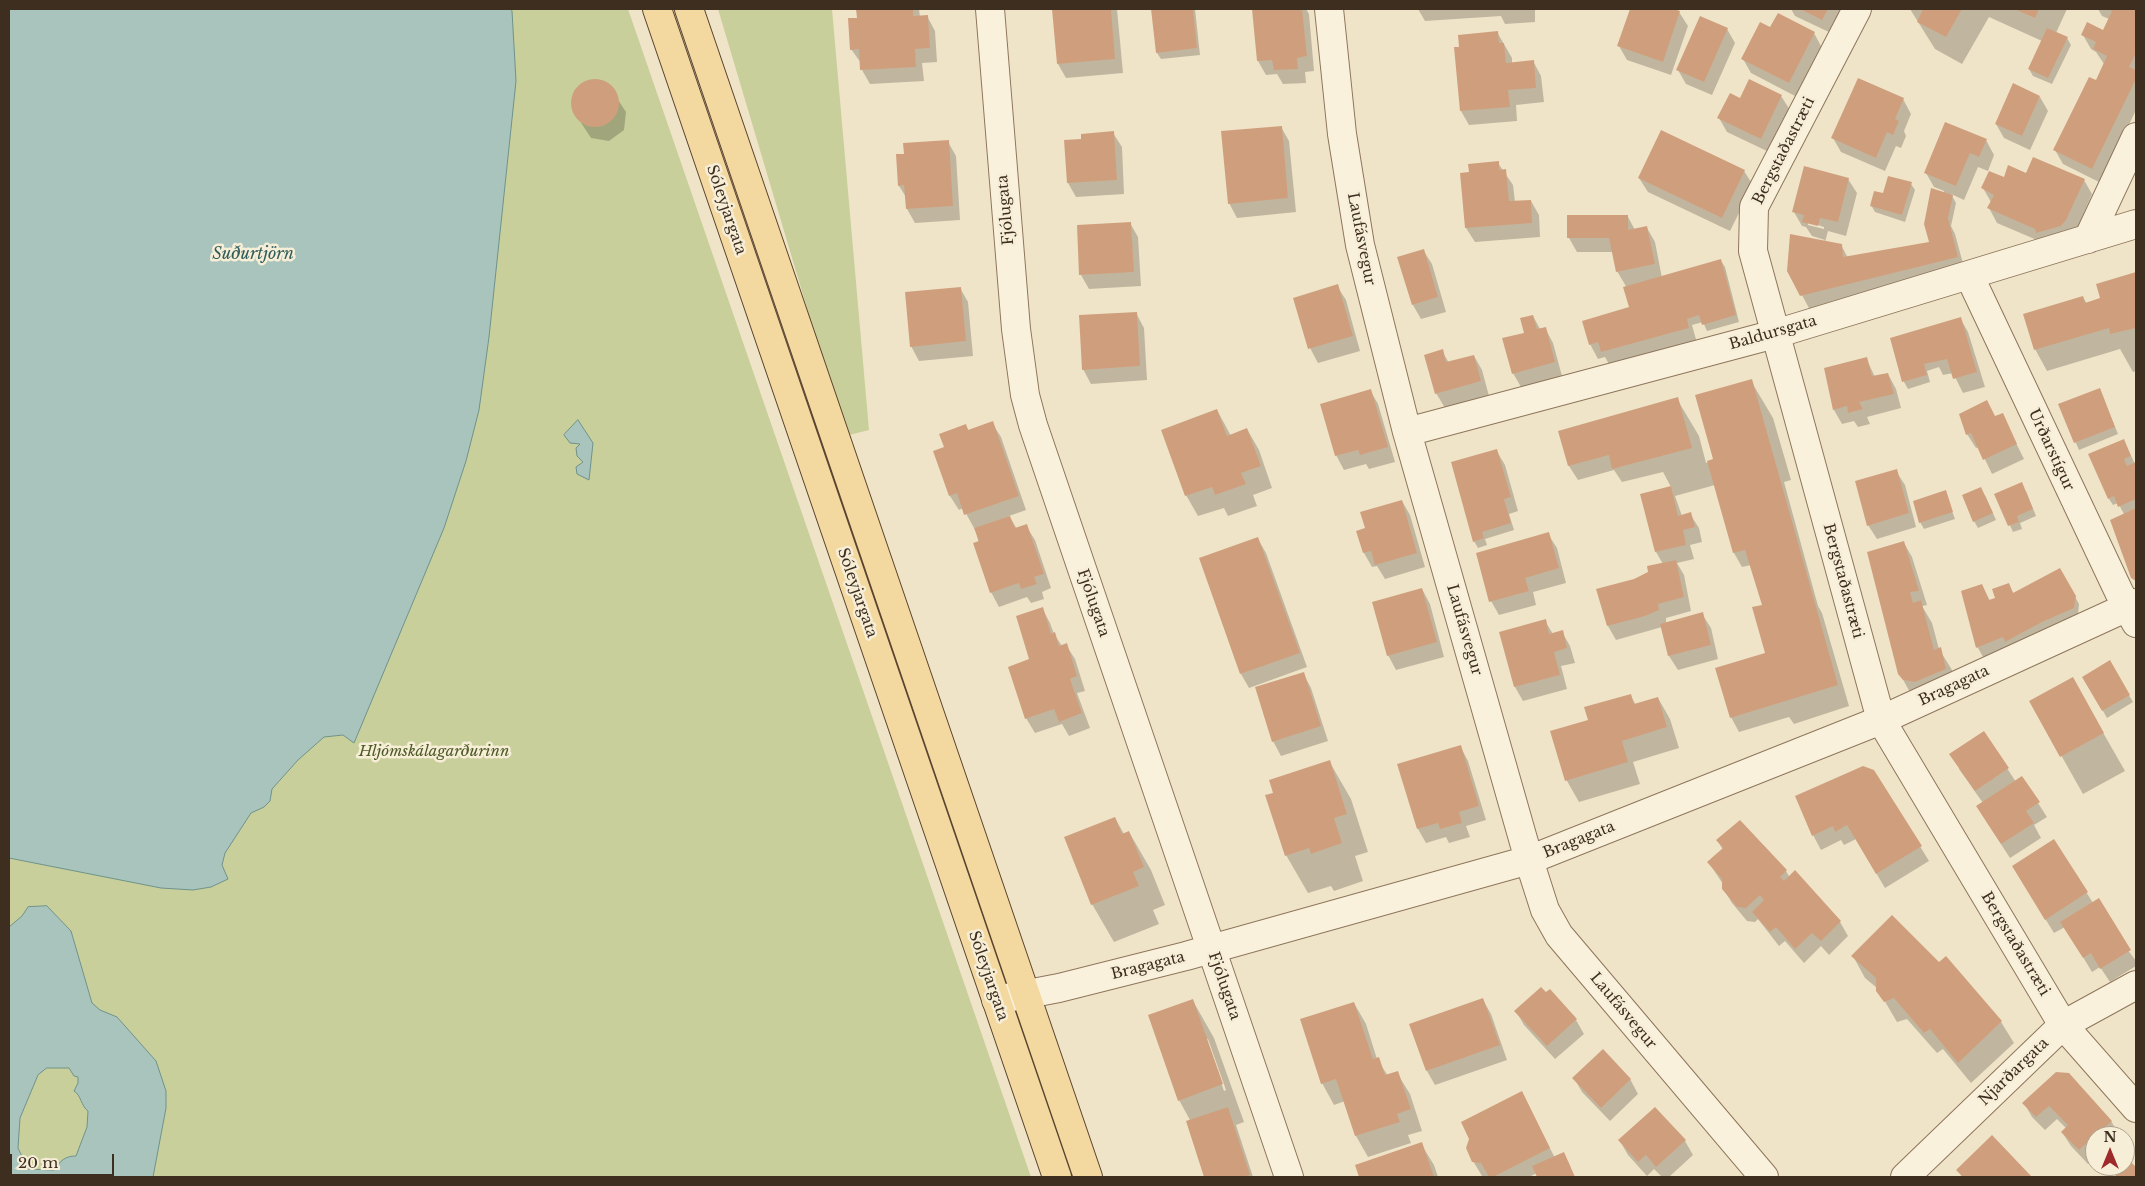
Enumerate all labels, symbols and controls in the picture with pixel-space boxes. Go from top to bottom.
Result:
street label: Bergstaðastræti [1749,94,1819,208]
street label: Sóleyjargata [702,163,750,257]
street label: Fjólugata [994,174,1018,246]
street label: Laufásvegur [1343,191,1379,287]
water label: Suðurtjörn [212,244,294,264]
street label: Baldursgata [1727,312,1819,354]
street label: Urðarstígur [2024,406,2078,494]
street label: Bergstaðastræti [1819,522,1867,640]
street label: Sóleyjargata [833,546,881,640]
street label: Fjólugata [1073,567,1113,639]
street label: Laufásvegur [1442,582,1486,678]
street label: Bragagata [1916,662,1992,710]
park label: Hljómskálagarðurinn [359,743,509,761]
street label: Bragagata [1541,818,1617,862]
street label: Bergstaðastræti [1977,889,2053,999]
street label: Sóleyjargata [964,929,1012,1023]
street label: Bragagata [1109,948,1187,984]
street label: Fjólugata [1204,950,1244,1022]
street label: Laufásvegur [1586,969,1660,1053]
street label: Njarðargata [1976,1034,2052,1110]
north arrow [2085,1126,2135,1176]
text: N [2103,1128,2117,1146]
scale bar [12,1144,116,1176]
text: 20 m [18,1153,58,1172]

